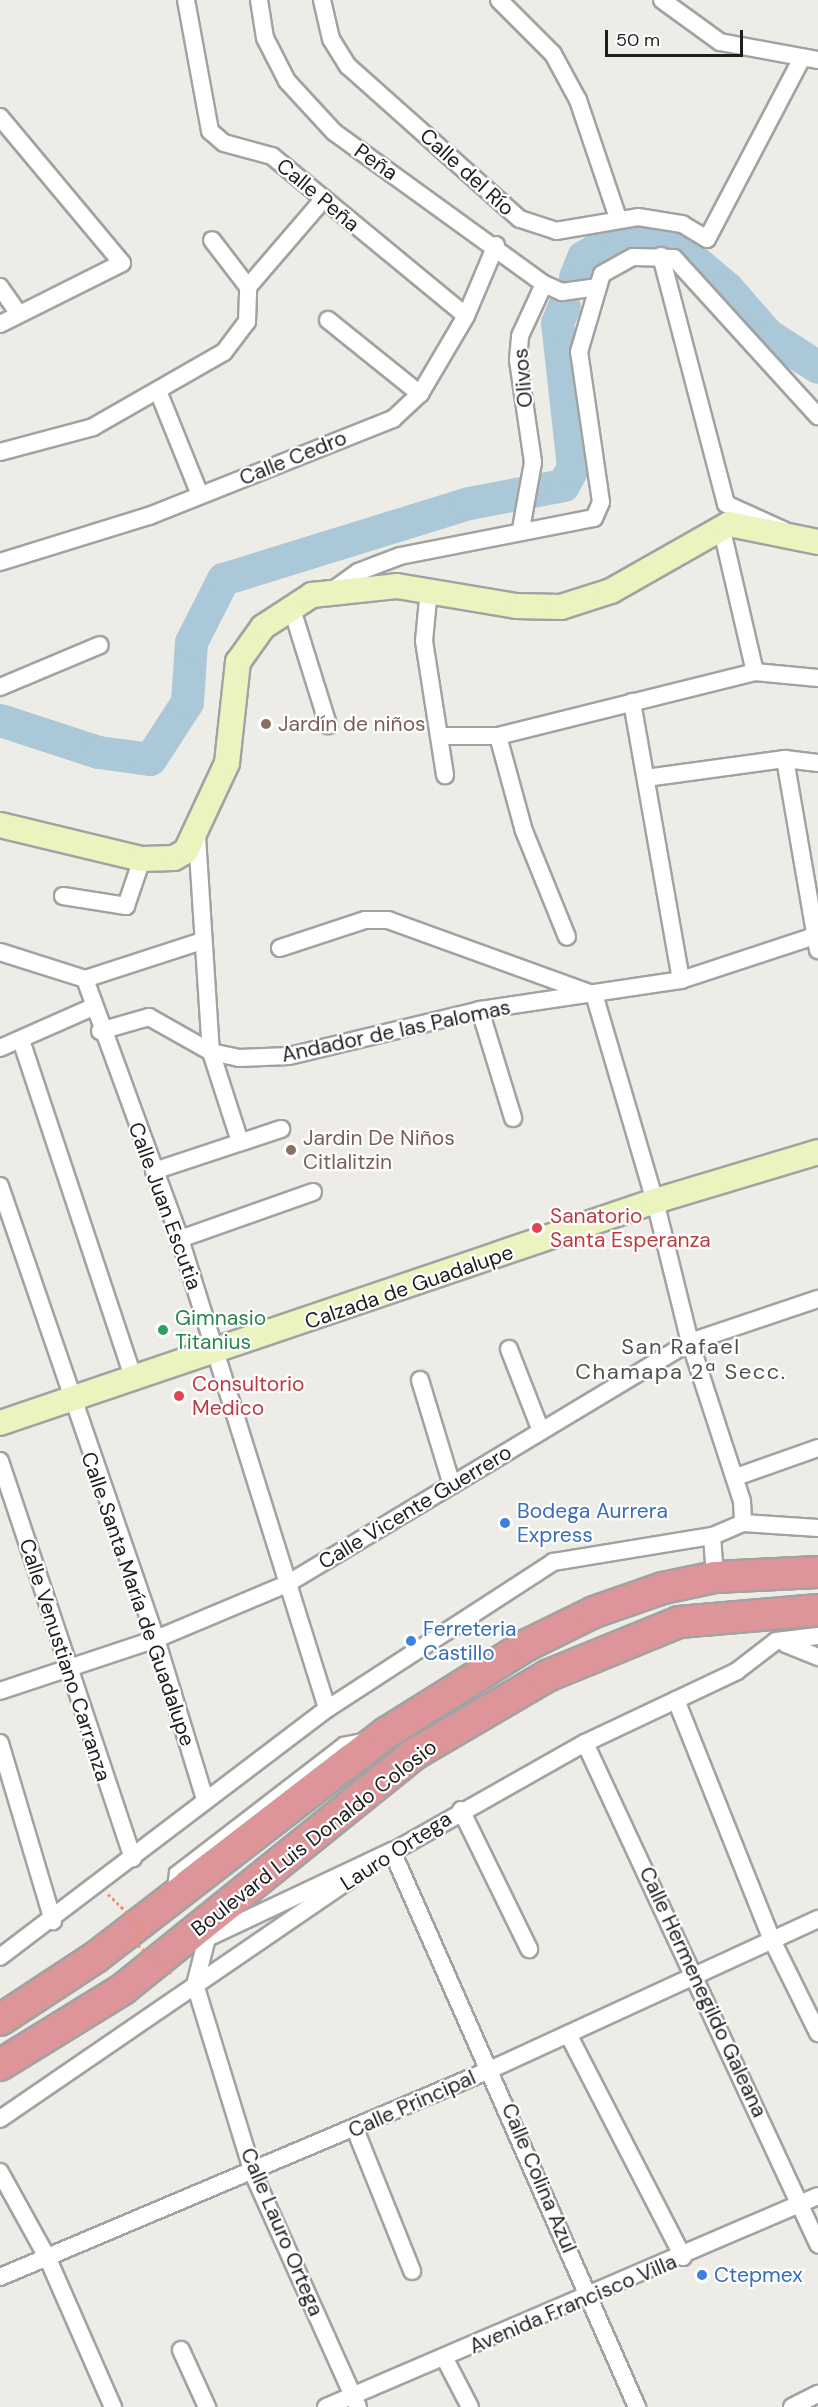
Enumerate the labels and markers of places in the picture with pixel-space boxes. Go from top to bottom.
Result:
place label: Jardín de niños [278,711,426,737]
marker: Jardín de niños [259,717,273,731]
place label: Jardin De Niños Citlalitzin [303,1125,455,1175]
marker: Jardin De Niños Citlalitzin [284,1143,298,1157]
place label: Sanatorio Santa Esperanza [550,1203,711,1253]
marker: Sanatorio Santa Esperanza [528,1219,546,1237]
place label: Gimnasio Titanius [175,1305,266,1355]
marker: Gimnasio Titanius [156,1323,170,1337]
place label: Consultorio Medico [192,1371,304,1421]
marker: Consultorio Medico [170,1387,188,1405]
place label: Bodega Aurrera Express [517,1498,668,1548]
marker: Bodega Aurrera Express [498,1516,512,1530]
place label: Ferreteria Castillo [423,1616,517,1666]
marker: Ferreteria Castillo [404,1634,418,1648]
place label: Ctepmex [714,2262,803,2288]
marker: Ctepmex [695,2268,709,2282]

